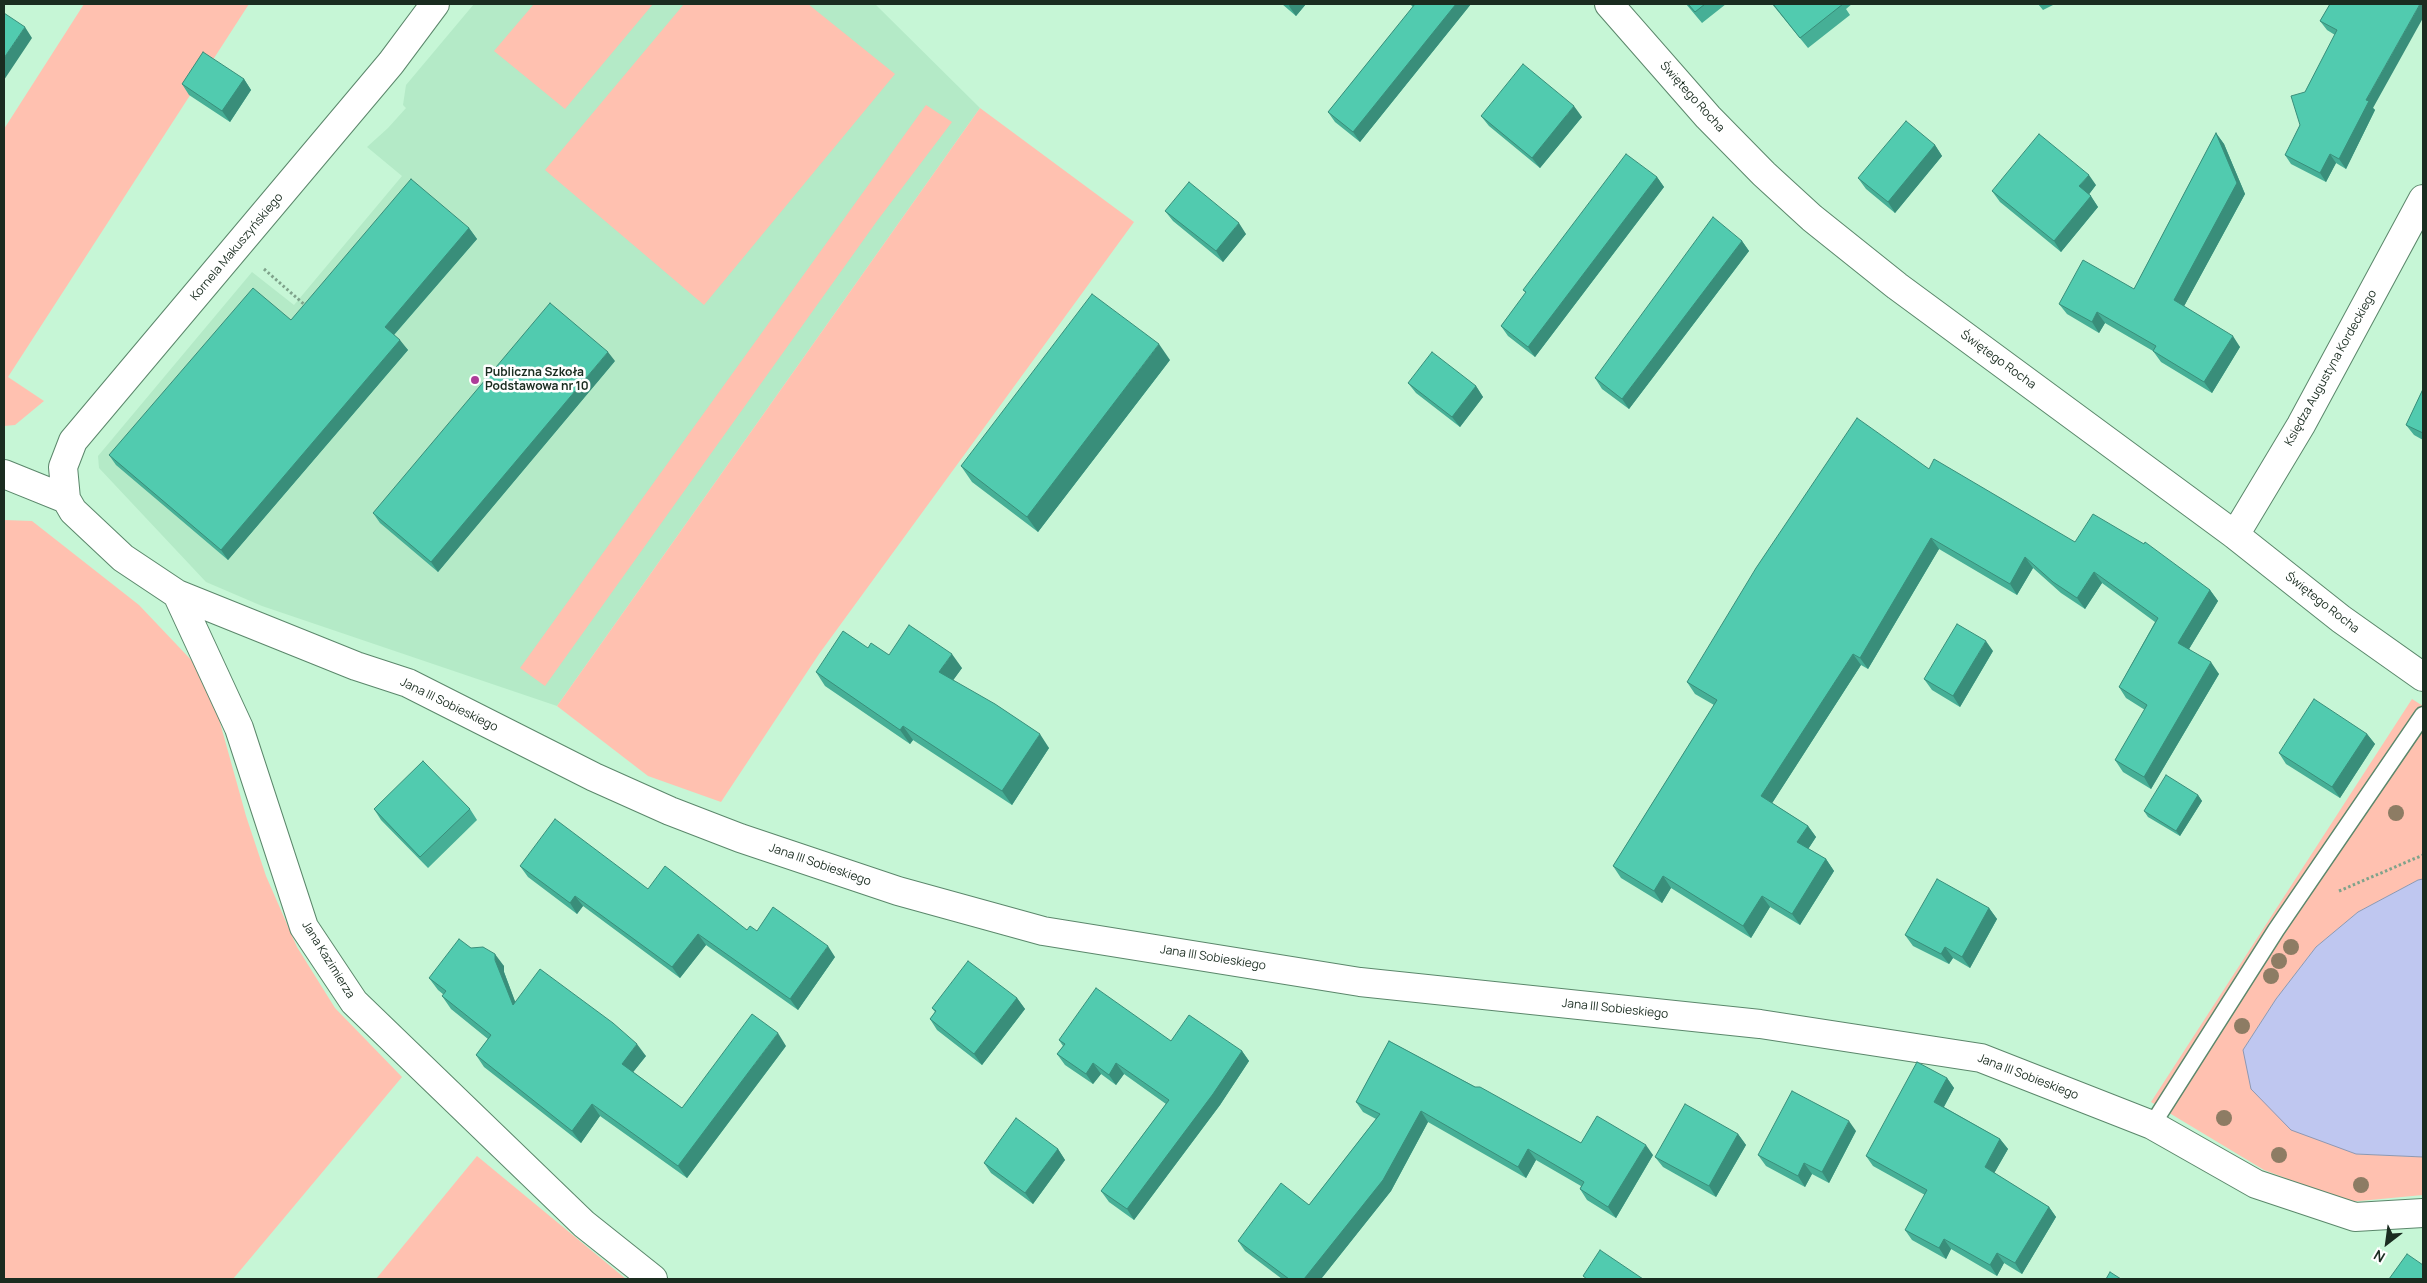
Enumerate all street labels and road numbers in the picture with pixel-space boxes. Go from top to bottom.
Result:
street label: Świętego Rocha [1657,59,1727,135]
street label: Kornela Makuszyńskiego [188,190,286,304]
street label: Księdza Augustyna Kordeckiego [2282,287,2380,449]
street label: Świętego Rocha [1957,328,2039,392]
street label: Świętego Rocha [2282,570,2362,636]
street label: Jana III Sobieskiego [398,675,500,735]
street label: Jana III Sobieskiego [767,841,873,889]
street label: Jana Kazimierza [298,919,358,1001]
street label: Jana III Sobieskiego [1159,943,1267,973]
street label: Jana III Sobieskiego [1561,996,1669,1022]
street label: Jana III Sobieskiego [1976,1051,2080,1103]

